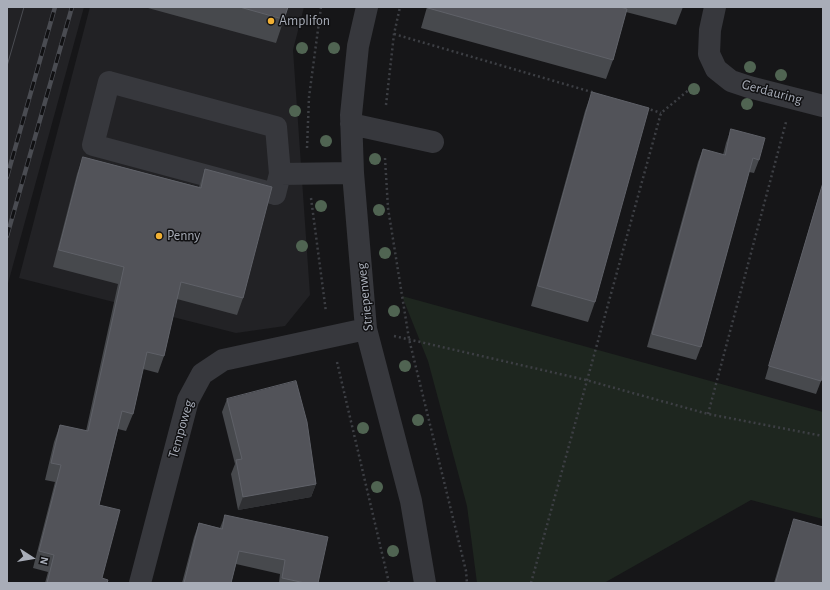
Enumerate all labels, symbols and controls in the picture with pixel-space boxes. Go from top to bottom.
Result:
place label: Amplifon [279,13,330,29]
marker: Amplifon [266,16,276,26]
street label: Gerdauring [740,76,804,108]
place label: Penny [167,228,200,244]
marker: Penny [154,231,164,241]
street label: Striepenweg [353,262,377,332]
street label: Tempoweg [165,398,197,460]
north arrow [12,538,52,578]
text: N [38,556,50,565]

